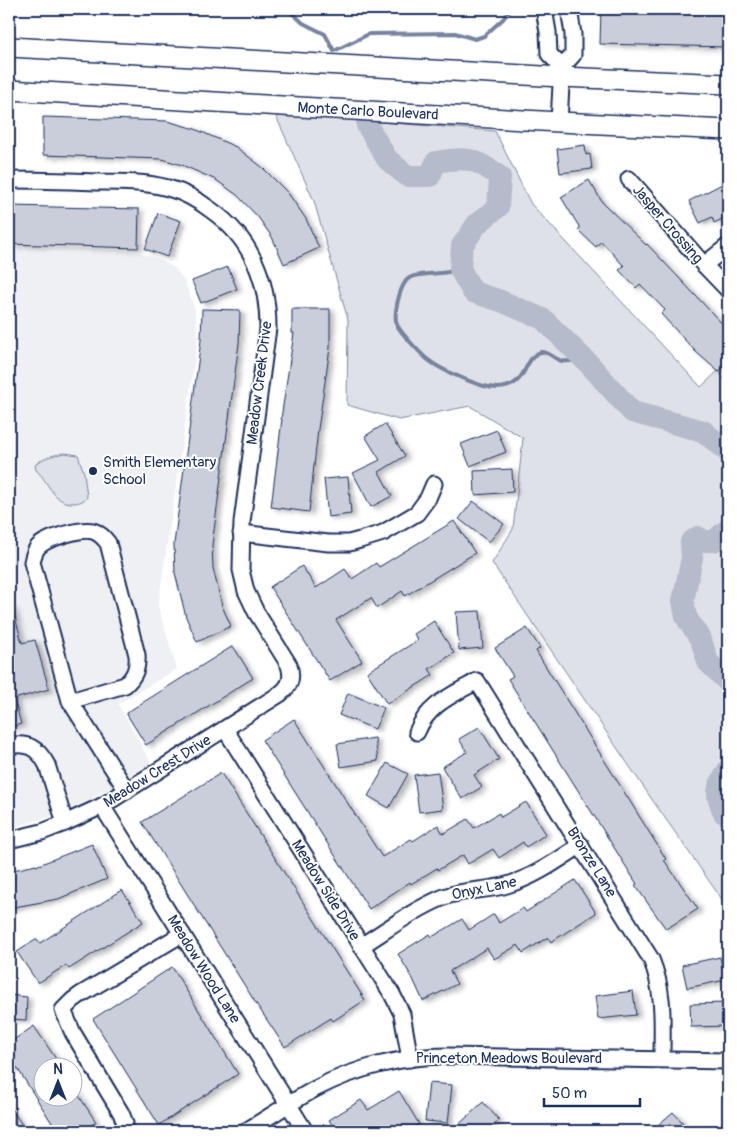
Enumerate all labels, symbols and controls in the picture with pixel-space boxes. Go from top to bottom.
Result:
street label: Monte Carlo Boulevard [297,98,439,125]
street label: Jasper Crossing [628,181,707,268]
street label: Meadow Creek Drive [243,320,277,446]
place label: Smith Elementary School [103,453,217,489]
marker: Smith Elementary School [87,465,99,477]
street label: Meadow Crest Drive [100,730,215,812]
street label: Bronze Lane [563,824,621,901]
street label: Meadow Side Drive [287,836,364,945]
street label: Onyx Lane [450,872,519,905]
street label: Meadow Wood Lane [163,912,245,1027]
street label: Princeton Meadows Boulevard [416,1049,602,1068]
north arrow [32,1058,82,1108]
text: N [53,1061,63,1078]
scale bar [544,1075,641,1107]
text: 50 m [552,1084,587,1103]

